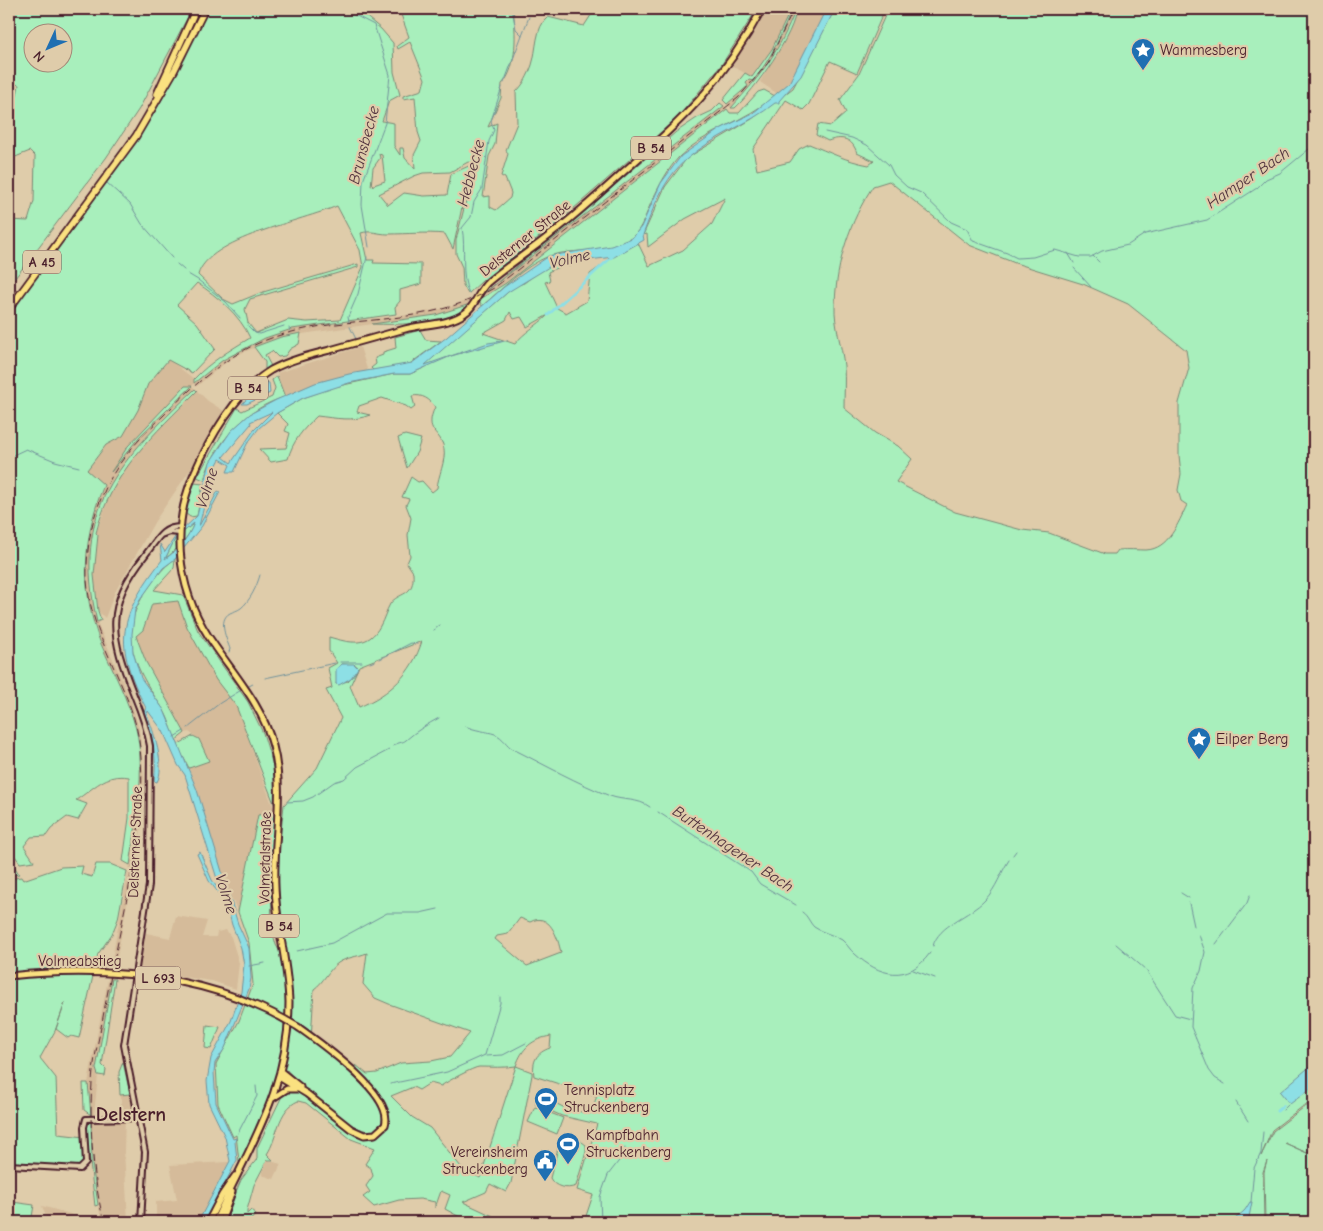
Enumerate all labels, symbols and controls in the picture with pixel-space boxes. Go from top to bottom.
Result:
north arrow [22,22,72,72]
place icon: Wammesberg [1130,37,1156,71]
place label: Wammesberg [1160,41,1247,59]
text: N [30,47,48,66]
water label: Brunsbecke [345,104,383,186]
road number: B 54 [631,136,671,160]
water label: Hebbecke [453,138,489,208]
water label: Hamper Bach [1203,144,1293,212]
street label: Delsterner Straße [476,195,575,280]
water label: Volme [548,246,592,272]
road number: A 45 [23,250,61,274]
road number: B 54 [228,376,268,399]
water label: Volme [192,466,222,510]
place icon: Eilper Berg [1186,726,1212,760]
place label: Eilper Berg [1216,730,1288,748]
street label: Delsterner Straße [124,785,146,898]
water label: Buttenhagener Bach [669,802,797,896]
street label: Volmetalstraße [255,811,275,904]
water label: Volme [211,872,241,916]
road number: B 54 [259,914,299,938]
street label: Volmeabstieg [38,952,122,970]
road number: L 693 [136,966,180,990]
place label: Tennisplatz Struckenberg [564,1081,649,1116]
sports icon: Tennisplatz Struckenberg [533,1086,559,1120]
district label: Delstern [96,1103,166,1126]
place label: Kampfbahn Struckenberg [586,1126,671,1161]
sports icon: Kampfbahn Struckenberg [555,1131,581,1165]
place label: Vereinsheim Struckenberg [443,1143,528,1178]
public building icon: Vereinsheim Struckenberg [532,1148,558,1182]

